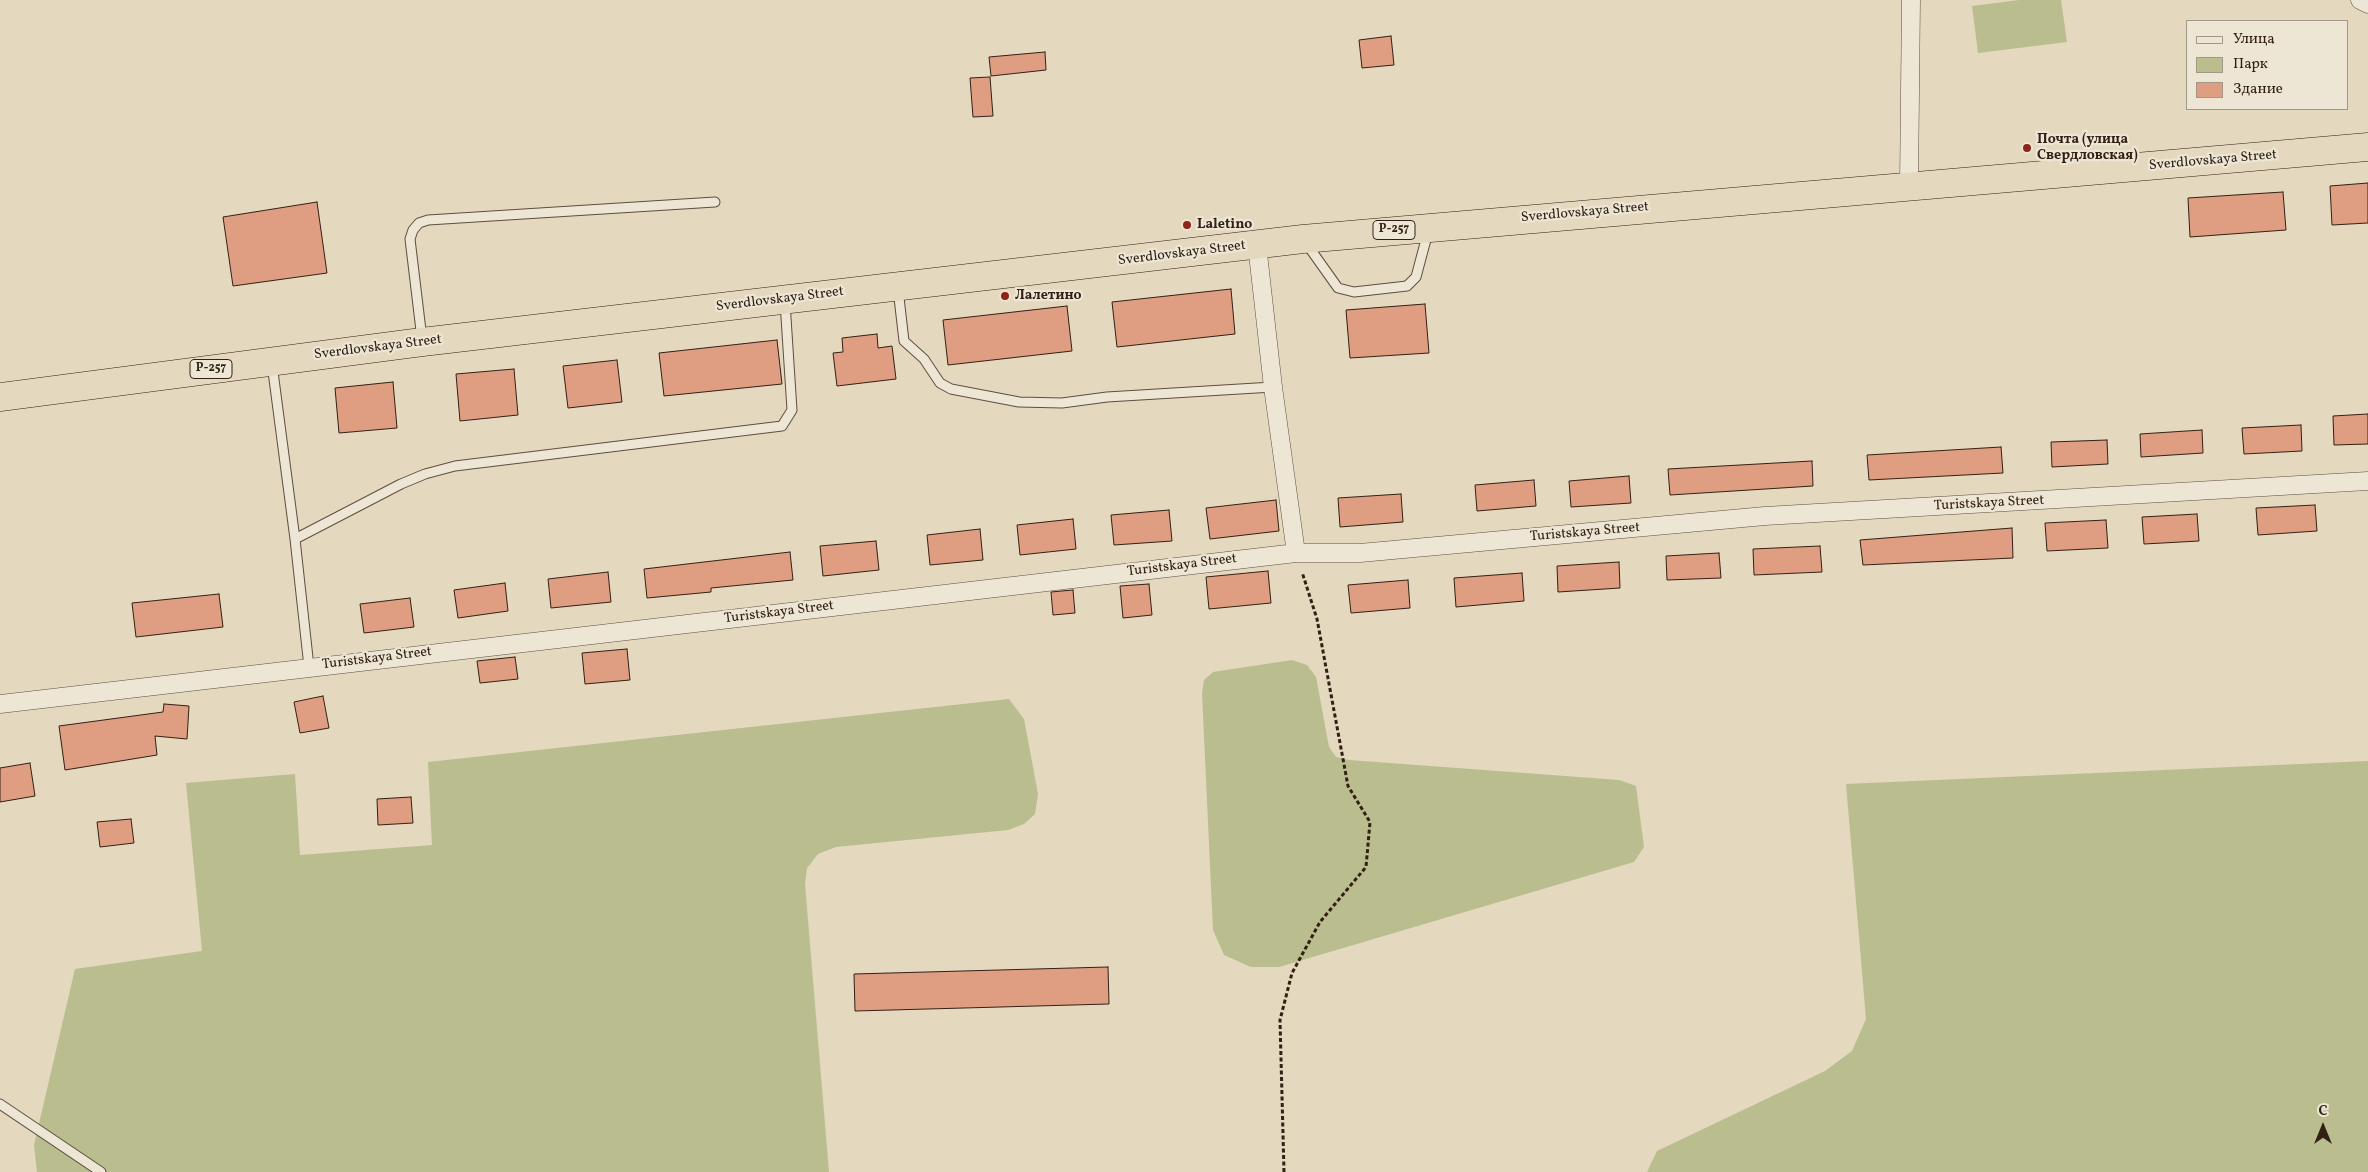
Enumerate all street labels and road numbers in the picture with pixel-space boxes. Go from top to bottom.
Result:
street label: Sverdlovskaya Street [2148,147,2278,175]
street label: Sverdlovskaya Street [1520,199,1650,227]
road number: Р-257 [1373,220,1415,240]
street label: Sverdlovskaya Street [1117,238,1247,270]
street label: Sverdlovskaya Street [715,284,845,316]
street label: Sverdlovskaya Street [313,332,443,364]
road number: Р-257 [190,359,232,378]
street label: Turistskaya Street [1933,493,2045,515]
street label: Turistskaya Street [1529,520,1641,546]
street label: Turistskaya Street [1126,551,1238,581]
street label: Turistskaya Street [723,598,835,628]
street label: Turistskaya Street [321,644,433,674]

